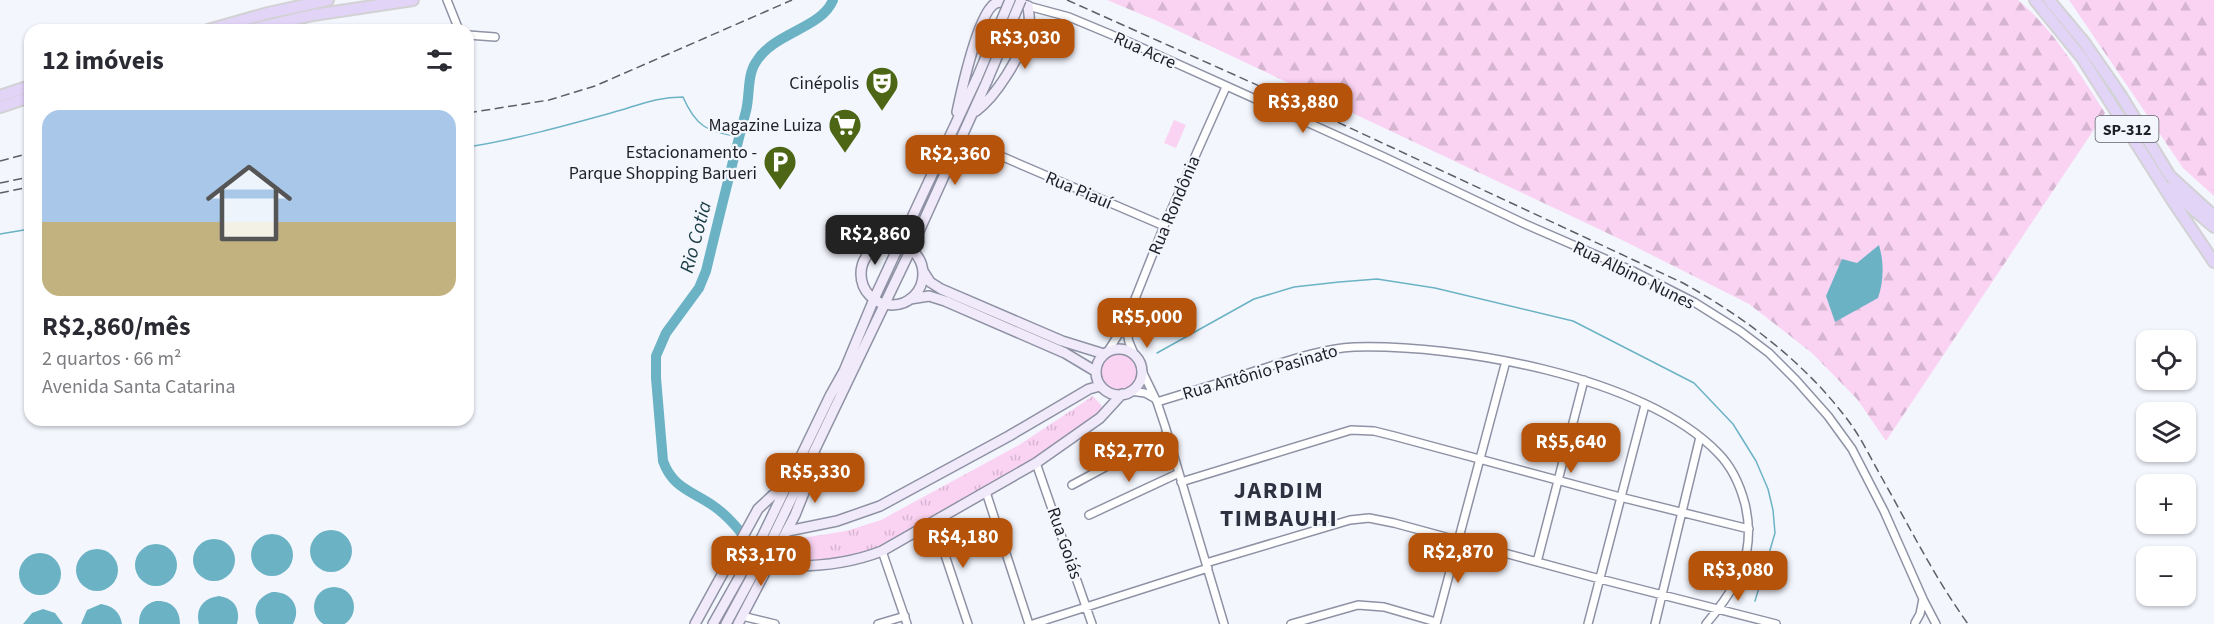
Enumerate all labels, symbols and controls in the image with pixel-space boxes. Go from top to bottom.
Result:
pin: R$3,030 [970,19,1080,70]
text: R$3,030 [989,24,1061,52]
street label: Rua Acre [1110,26,1180,75]
text: 12 imóveis [42,42,164,79]
icon: filters [423,44,456,77]
theatre icon: Cinépolis [864,65,900,112]
place label: Cinépolis [789,71,859,96]
pin: R$3,880 [1248,83,1358,134]
text: R$3,880 [1267,88,1339,116]
supermarket icon: Magazine Luiza [827,107,863,154]
place label: Magazine Luiza [708,113,822,138]
road number: SP-312 [2096,116,2158,142]
pin: R$2,360 [900,135,1010,186]
place label: Estacionamento - Parque Shopping Barueri [569,140,757,186]
text: R$2,360 [919,140,991,168]
parking icon: Estacionamento - Parque Shopping Barueri [762,144,798,191]
icon: home [195,149,303,257]
street label: Rua Rondônia [1142,152,1207,259]
street label: Rua Piauí [1041,165,1117,216]
water label: Rio Cotia [673,198,719,276]
pin: R$2,860 [820,215,930,266]
text: R$2,860 [839,220,911,248]
street label: Rua Albino Nunes [1569,235,1699,316]
pin: R$5,000 [1092,298,1202,349]
text: R$5,000 [1111,303,1183,331]
text: R$2,860/mês [42,308,190,345]
map controls [2136,330,2196,606]
button: locate [2136,330,2196,390]
street label: Rua Antônio Pasinato [1180,338,1341,407]
text: 2 quartos · 66 m² [42,345,181,373]
text: Avenida Santa Catarina [42,373,236,401]
button: layers [2136,402,2196,462]
pin: R$5,640 [1516,423,1626,474]
text: R$5,640 [1535,428,1607,456]
pin: R$2,770 [1074,432,1184,483]
text: R$2,770 [1093,437,1165,465]
pin: R$5,330 [760,453,870,504]
text: R$5,330 [779,458,851,486]
district label: JARDIM TIMBAUHI [1220,473,1338,536]
button: + [2136,474,2196,534]
street label: Rua Goiás [1041,504,1088,583]
pin: R$4,180 [908,518,1018,569]
text: R$4,180 [927,523,999,551]
pin: R$2,870 [1403,533,1513,584]
pin: R$3,170 [706,536,816,587]
text: R$2,870 [1422,538,1494,566]
text: R$3,170 [725,541,797,569]
button: − [2136,546,2196,606]
pin: R$3,080 [1683,551,1793,602]
text: R$3,080 [1702,556,1774,584]

